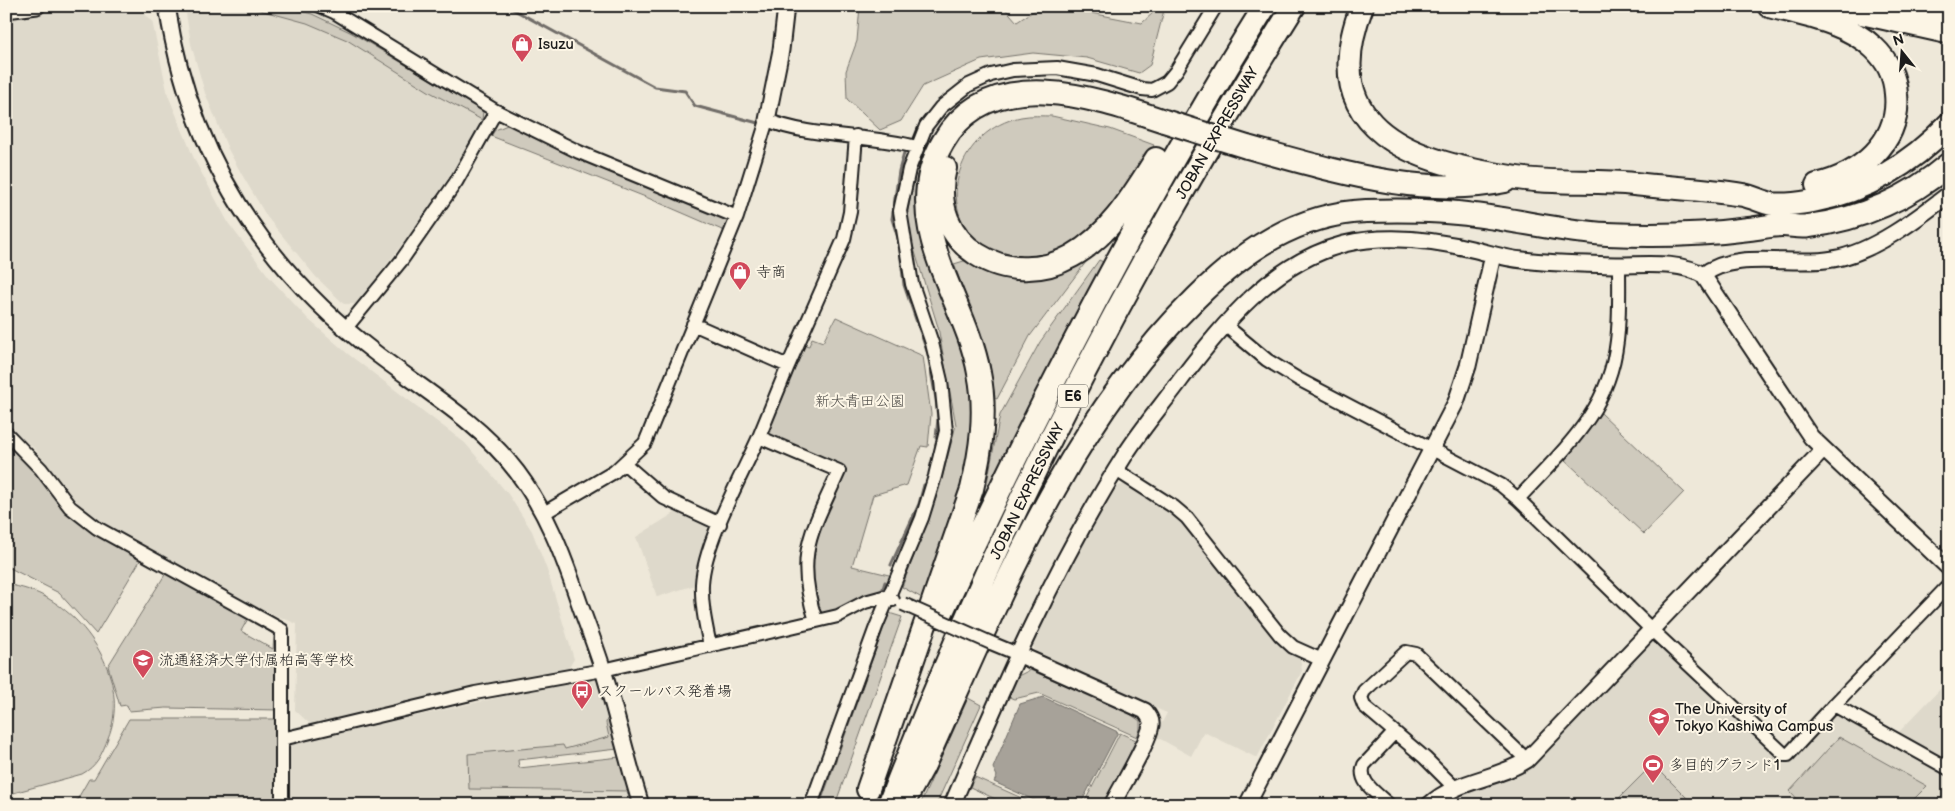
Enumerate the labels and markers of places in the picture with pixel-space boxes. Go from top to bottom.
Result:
shop icon: Isuzu [510,32,534,63]
place label: Isuzu [538,35,574,54]
shop icon: 寺商 [728,260,752,291]
place label: 寺商 [756,263,786,282]
school or university icon: 流通経済大学付属柏高等学校 [131,648,155,679]
place label: 流通経済大学付属柏高等学校 [159,651,354,670]
bus stop icon: スクールバス発着場 [570,679,594,710]
place label: スクールバス発着場 [598,682,732,701]
place label: The University of Tokyo Kashiwa Campus [1675,700,1834,736]
school or university icon: The University of Tokyo Kashiwa Campus [1647,706,1671,737]
sports icon: 多目的グランド1 [1641,753,1665,784]
place label: 多目的グランド1 [1669,756,1780,775]

